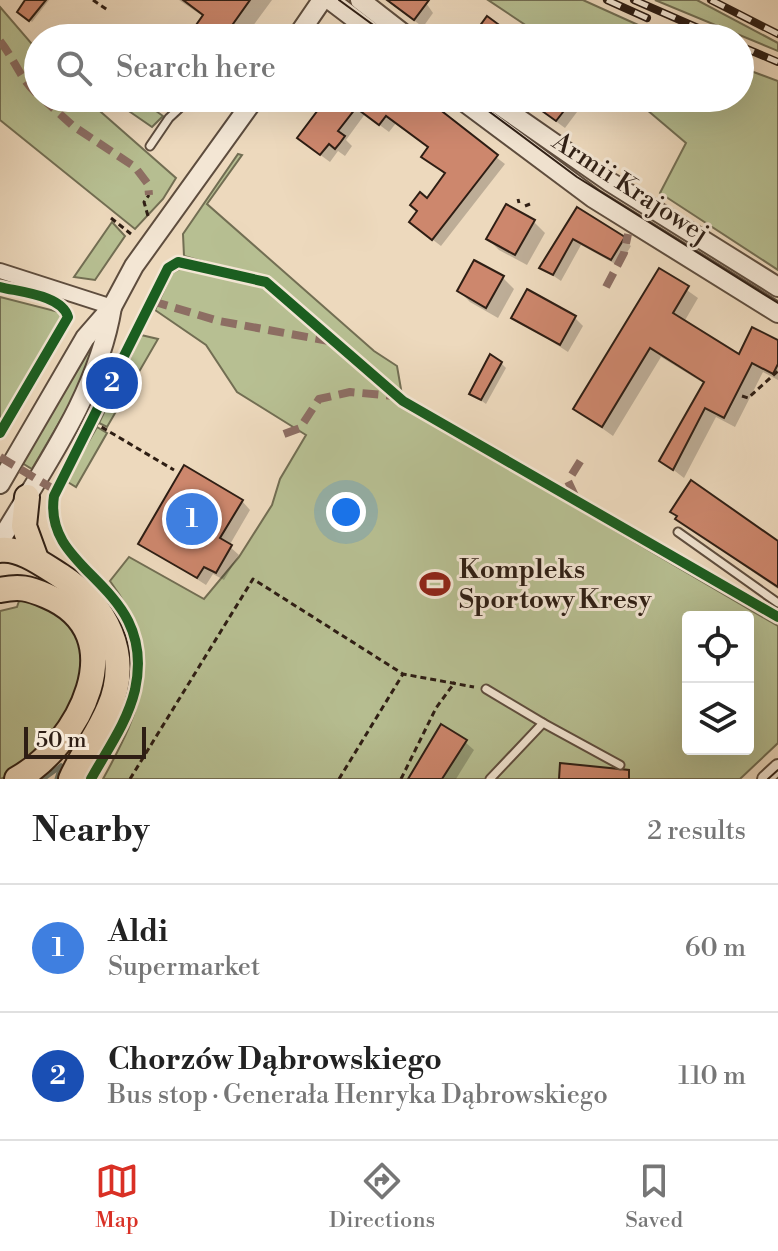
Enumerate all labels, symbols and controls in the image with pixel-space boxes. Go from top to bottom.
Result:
search box [24,24,754,112]
icon: search [52,46,96,90]
text: Search here [116,49,276,87]
street label: Armii Krajowej [545,125,715,250]
pin: 2 [86,353,138,413]
pin: 1 [166,489,218,549]
your location [326,492,366,532]
place label: Kompleks Sportowy Kresy [459,554,653,616]
sports icon: Kompleks Sportowy Kresy [418,567,452,601]
map controls [682,611,754,755]
button: locate [682,611,754,683]
button: layers [682,683,754,755]
scale bar [24,723,146,759]
text: 50 m [36,727,87,754]
text: Nearby [32,810,150,852]
text: 2 results [647,815,746,847]
text: Aldi [108,913,168,951]
text: 1 [52,932,64,964]
text: 60 m [685,932,746,964]
text: Supermarket [108,951,260,983]
text: Chorzów Dąbrowskiego [108,1041,442,1079]
text: 2 [50,1060,66,1092]
text: 110 m [678,1060,746,1092]
text: Bus stop · Generała Henryka Dąbrowskiego [108,1079,608,1111]
tab: Map [95,1159,139,1234]
tab: Directions [329,1159,435,1234]
tab: Saved [625,1159,683,1234]

